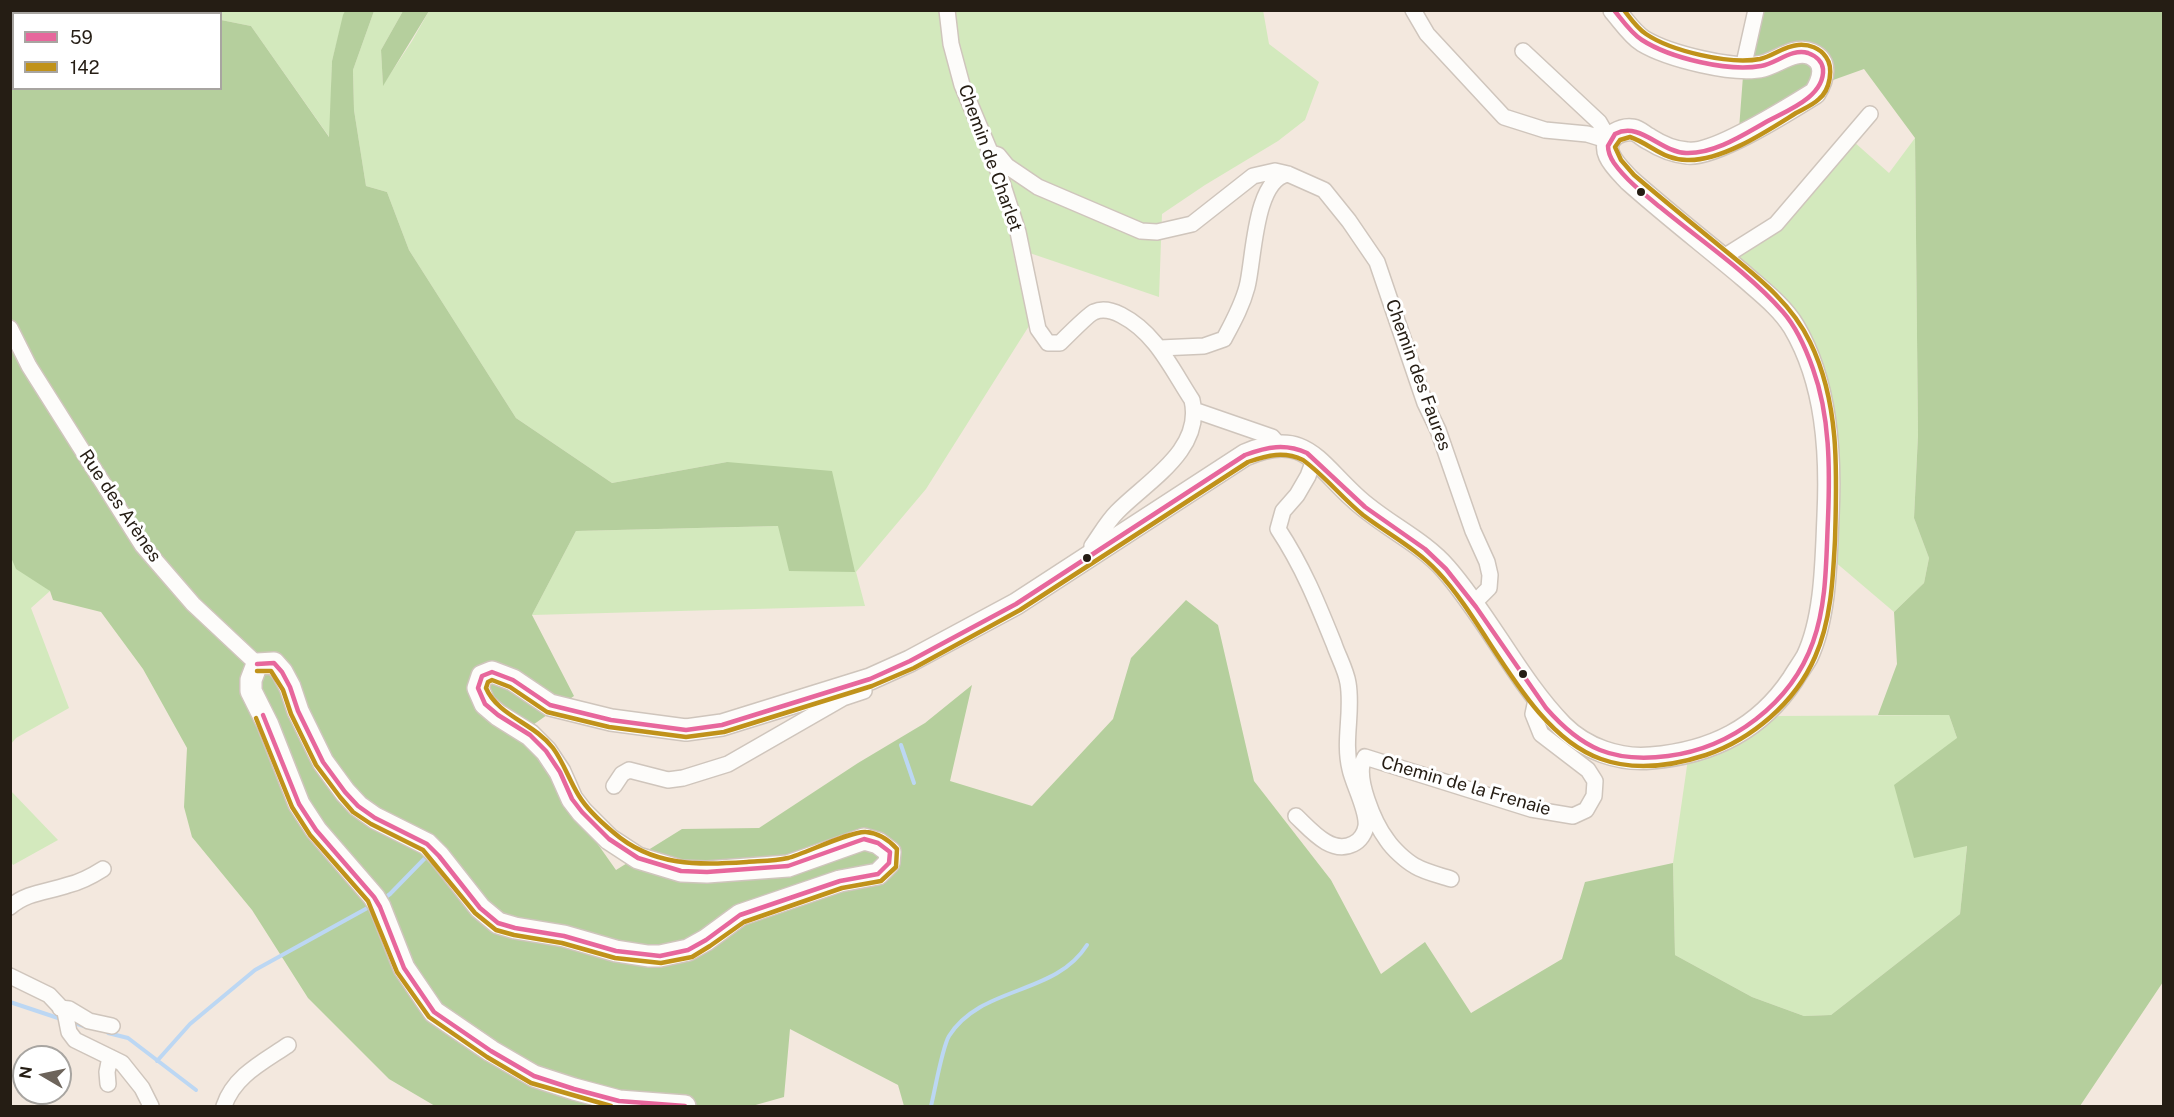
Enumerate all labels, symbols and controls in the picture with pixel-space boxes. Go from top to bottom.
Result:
legend [12,12,222,90]
text: 59 [70,27,93,48]
text: 142 [70,57,99,78]
street label: Chemin de Charlet [953,82,1027,234]
unlabelled marker [1635,186,1647,198]
street label: Chemin des Faures [1381,296,1455,454]
street label: Rue des Arènes [74,446,166,566]
unlabelled marker [1081,552,1093,564]
unlabelled marker [1517,668,1529,680]
street label: Chemin de la Frenaie [1379,751,1553,821]
north arrow [12,1045,72,1105]
text: N [15,1065,36,1080]

